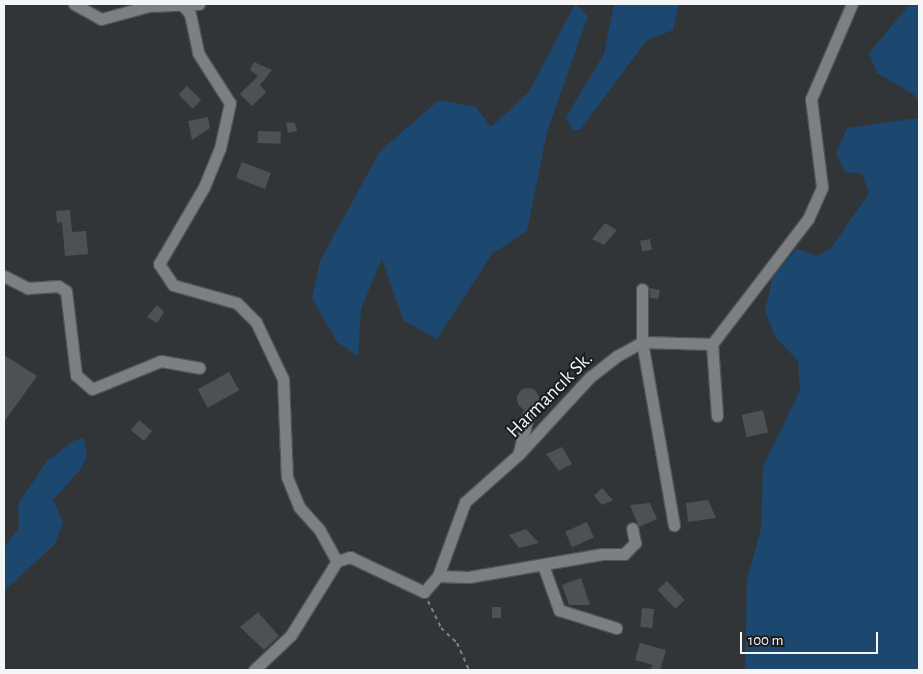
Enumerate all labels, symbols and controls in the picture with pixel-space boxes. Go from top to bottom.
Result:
street label: Harmancık Sk. [502,347,598,443]
scale bar [743,622,880,654]
text: 100 m [748,633,783,648]

